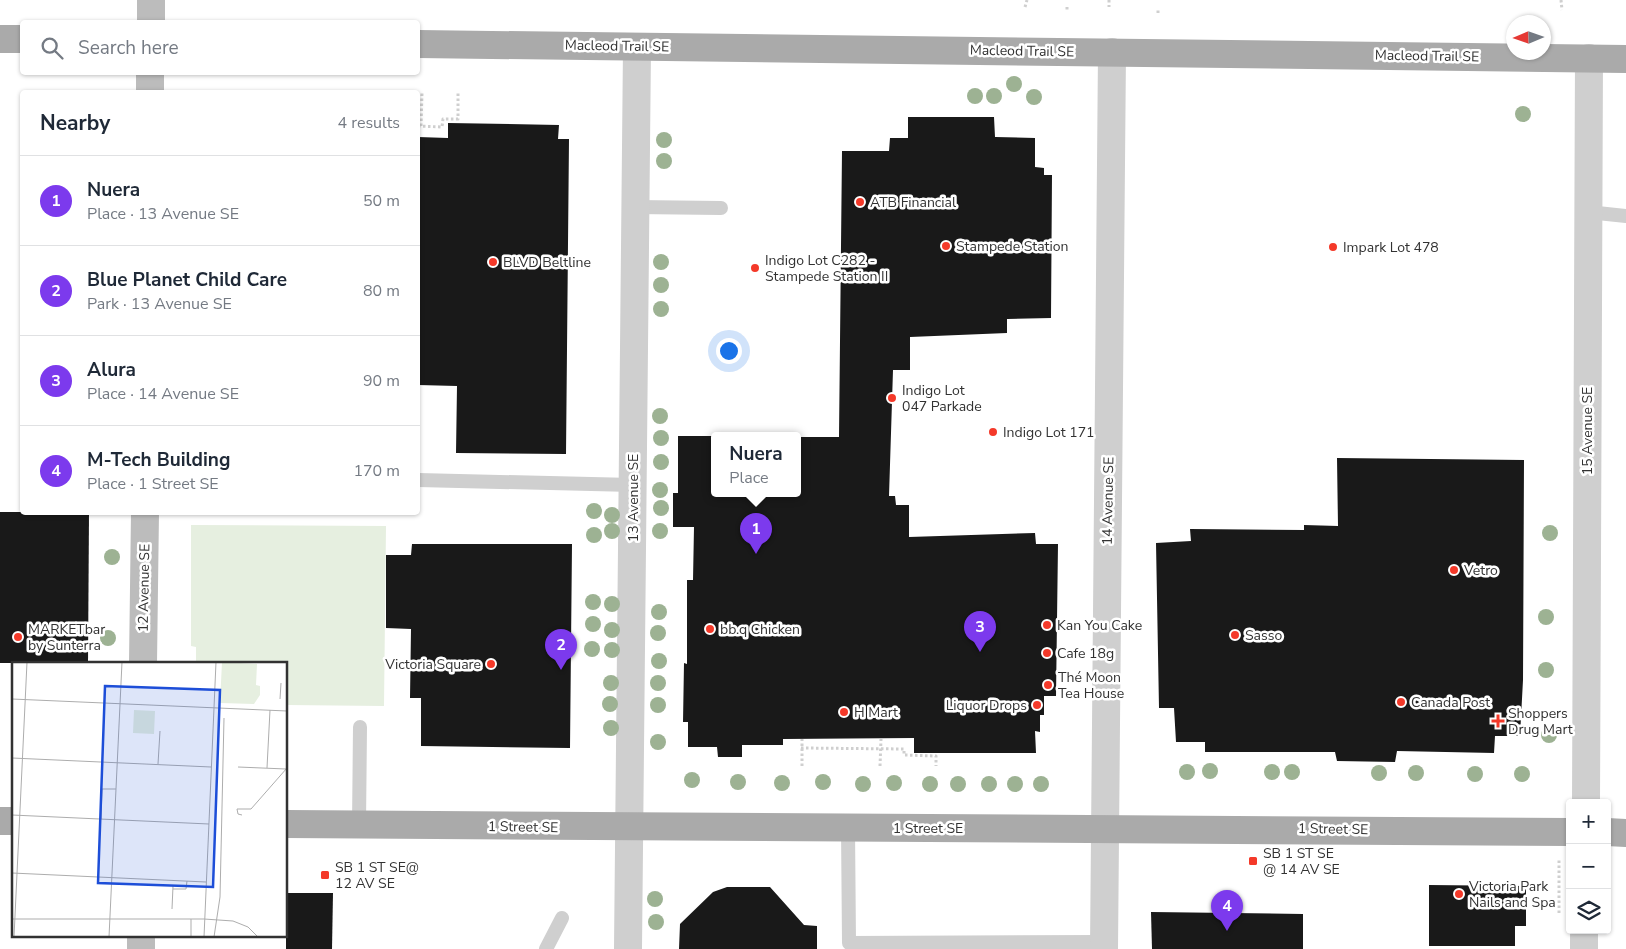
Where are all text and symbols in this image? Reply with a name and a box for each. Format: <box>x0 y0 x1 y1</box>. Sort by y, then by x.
north arrow <box>1506 15 1551 60</box>
search box <box>20 20 420 75</box>
icon: search <box>38 34 66 62</box>
text: Search here <box>78 35 179 61</box>
street label: Macleod Trail SE <box>565 36 669 56</box>
street label: Macleod Trail SE <box>970 41 1074 61</box>
street label: Macleod Trail SE <box>1375 46 1479 66</box>
text: Nearby <box>40 109 110 137</box>
text: 4 results <box>338 112 400 134</box>
text: Nuera <box>87 177 140 203</box>
text: 1 <box>51 190 61 212</box>
text: 50 m <box>363 190 400 212</box>
place label: ATB Financial <box>870 193 957 212</box>
marker: ATB Financial <box>854 196 866 208</box>
text: Place · 13 Avenue SE <box>87 203 239 225</box>
place label: Stampede Station <box>956 237 1069 256</box>
place label: Impark Lot 478 <box>1343 238 1439 257</box>
marker: Stampede Station <box>940 240 952 252</box>
marker: Impark Lot 478 <box>1327 241 1339 253</box>
place label: Indigo Lot C282 - Stampede Station II <box>765 251 888 286</box>
place label: BLVD Beltline <box>503 253 591 272</box>
marker: BLVD Beltline <box>487 256 499 268</box>
marker: Indigo Lot C282 - Stampede Station II <box>749 262 761 274</box>
text: Blue Planet Child Care <box>87 267 287 293</box>
text: 2 <box>51 280 61 302</box>
text: 80 m <box>363 280 400 302</box>
text: Park · 13 Avenue SE <box>87 293 232 315</box>
your location <box>716 338 742 364</box>
text: Alura <box>87 357 136 383</box>
text: 3 <box>51 370 61 392</box>
text: 90 m <box>363 370 400 392</box>
place label: Indigo Lot 047 Parkade <box>902 381 982 416</box>
text: Place · 14 Avenue SE <box>87 383 239 405</box>
street label: 15 Avenue SE <box>1578 387 1597 475</box>
marker: Indigo Lot 047 Parkade <box>886 392 898 404</box>
place label: Indigo Lot 171 <box>1003 423 1094 442</box>
marker: Indigo Lot 171 <box>987 426 999 438</box>
popup <box>711 432 801 497</box>
text: Nuera <box>729 441 783 467</box>
text: M-Tech Building <box>87 447 230 473</box>
street label: 13 Avenue SE <box>624 454 643 542</box>
street label: 14 Avenue SE <box>1098 457 1118 545</box>
text: 4 <box>51 460 61 482</box>
text: 170 m <box>353 460 400 482</box>
text: Place <box>729 467 768 489</box>
text: Place · 1 Street SE <box>87 473 219 495</box>
pin: 1 <box>740 513 772 554</box>
street label: 12 Avenue SE <box>134 544 154 632</box>
place label: Vetro <box>1463 561 1498 580</box>
marker: Vetro <box>1448 564 1460 576</box>
pin: 3 <box>964 611 996 652</box>
place label: Kan You Cake <box>1057 616 1142 635</box>
marker: Kan You Cake <box>1041 619 1053 631</box>
place label: MARKETbar by Sunterra <box>28 620 105 655</box>
place label: bb.q Chicken <box>720 620 800 639</box>
marker: bb.q Chicken <box>704 623 716 635</box>
place label: Sasso <box>1245 626 1282 645</box>
pin: 2 <box>545 629 577 670</box>
marker: Sasso <box>1229 629 1241 641</box>
marker: MARKETbar by Sunterra <box>12 631 24 643</box>
place label: Cafe 18g <box>1057 644 1114 663</box>
marker: Cafe 18g <box>1041 647 1053 659</box>
place label: Victoria Square <box>384 655 481 674</box>
marker: Victoria Square <box>485 658 497 670</box>
inset map <box>12 662 288 936</box>
place label: Thé Moon Tea House <box>1058 668 1124 703</box>
marker: Thé Moon Tea House <box>1042 679 1054 691</box>
place label: Canada Post <box>1411 693 1490 712</box>
place label: Liquor Drops <box>946 696 1027 715</box>
marker: Canada Post <box>1395 696 1407 708</box>
marker: Liquor Drops <box>1031 699 1043 711</box>
place label: H Mart <box>854 703 898 722</box>
place label: Shoppers Drug Mart <box>1508 704 1573 739</box>
marker: H Mart <box>838 706 850 718</box>
marker: Shoppers Drug Mart <box>1492 715 1504 727</box>
map controls <box>1566 799 1611 934</box>
button: + <box>1566 799 1611 844</box>
street label: 1 Street SE <box>488 817 558 837</box>
street label: 1 Street SE <box>893 819 963 838</box>
street label: 1 Street SE <box>1298 819 1368 839</box>
place label: SB 1 ST SE @ 14 AV SE <box>1263 844 1340 879</box>
button: − <box>1566 844 1611 889</box>
marker: SB 1 ST SE @ 14 AV SE <box>1247 855 1259 867</box>
place label: SB 1 ST SE@ 12 AV SE <box>335 858 419 893</box>
marker: SB 1 ST SE@ 12 AV SE <box>319 869 331 881</box>
place label: Victoria Park Nails and Spa <box>1468 877 1556 912</box>
marker: Victoria Park Nails and Spa <box>1453 888 1465 900</box>
button: layers <box>1566 889 1611 934</box>
pin: 4 <box>1211 890 1243 931</box>

